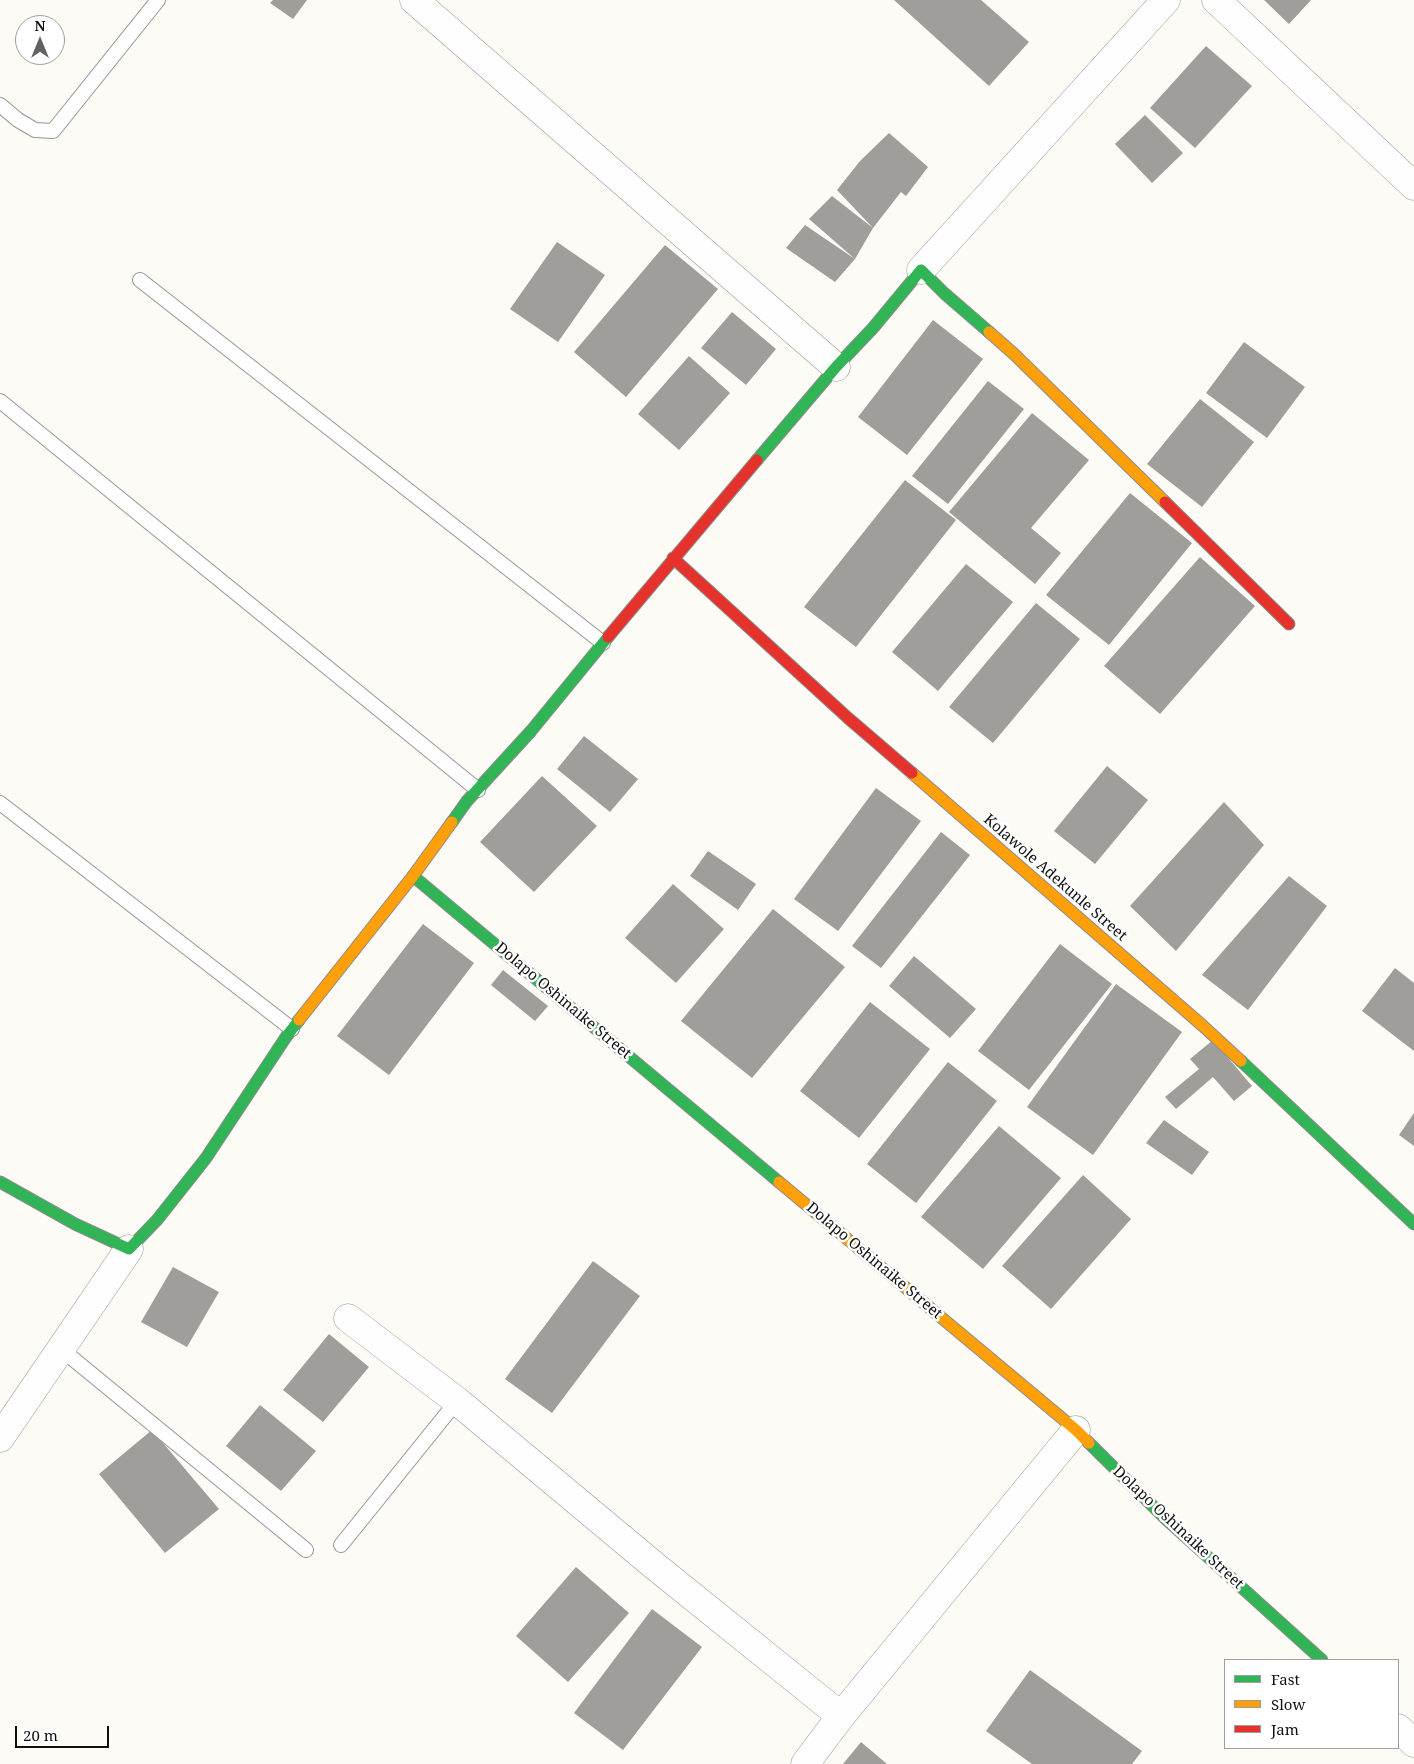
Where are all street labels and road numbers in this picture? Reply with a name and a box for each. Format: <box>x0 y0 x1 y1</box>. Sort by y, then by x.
street label: Kolawole Adekunle Street <box>980 811 1130 945</box>
street label: Dolapo Oshinaike Street <box>491 939 635 1063</box>
street label: Dolapo Oshinaike Street <box>802 1199 946 1323</box>
street label: Dolapo Oshinaike Street <box>1109 1463 1247 1593</box>

